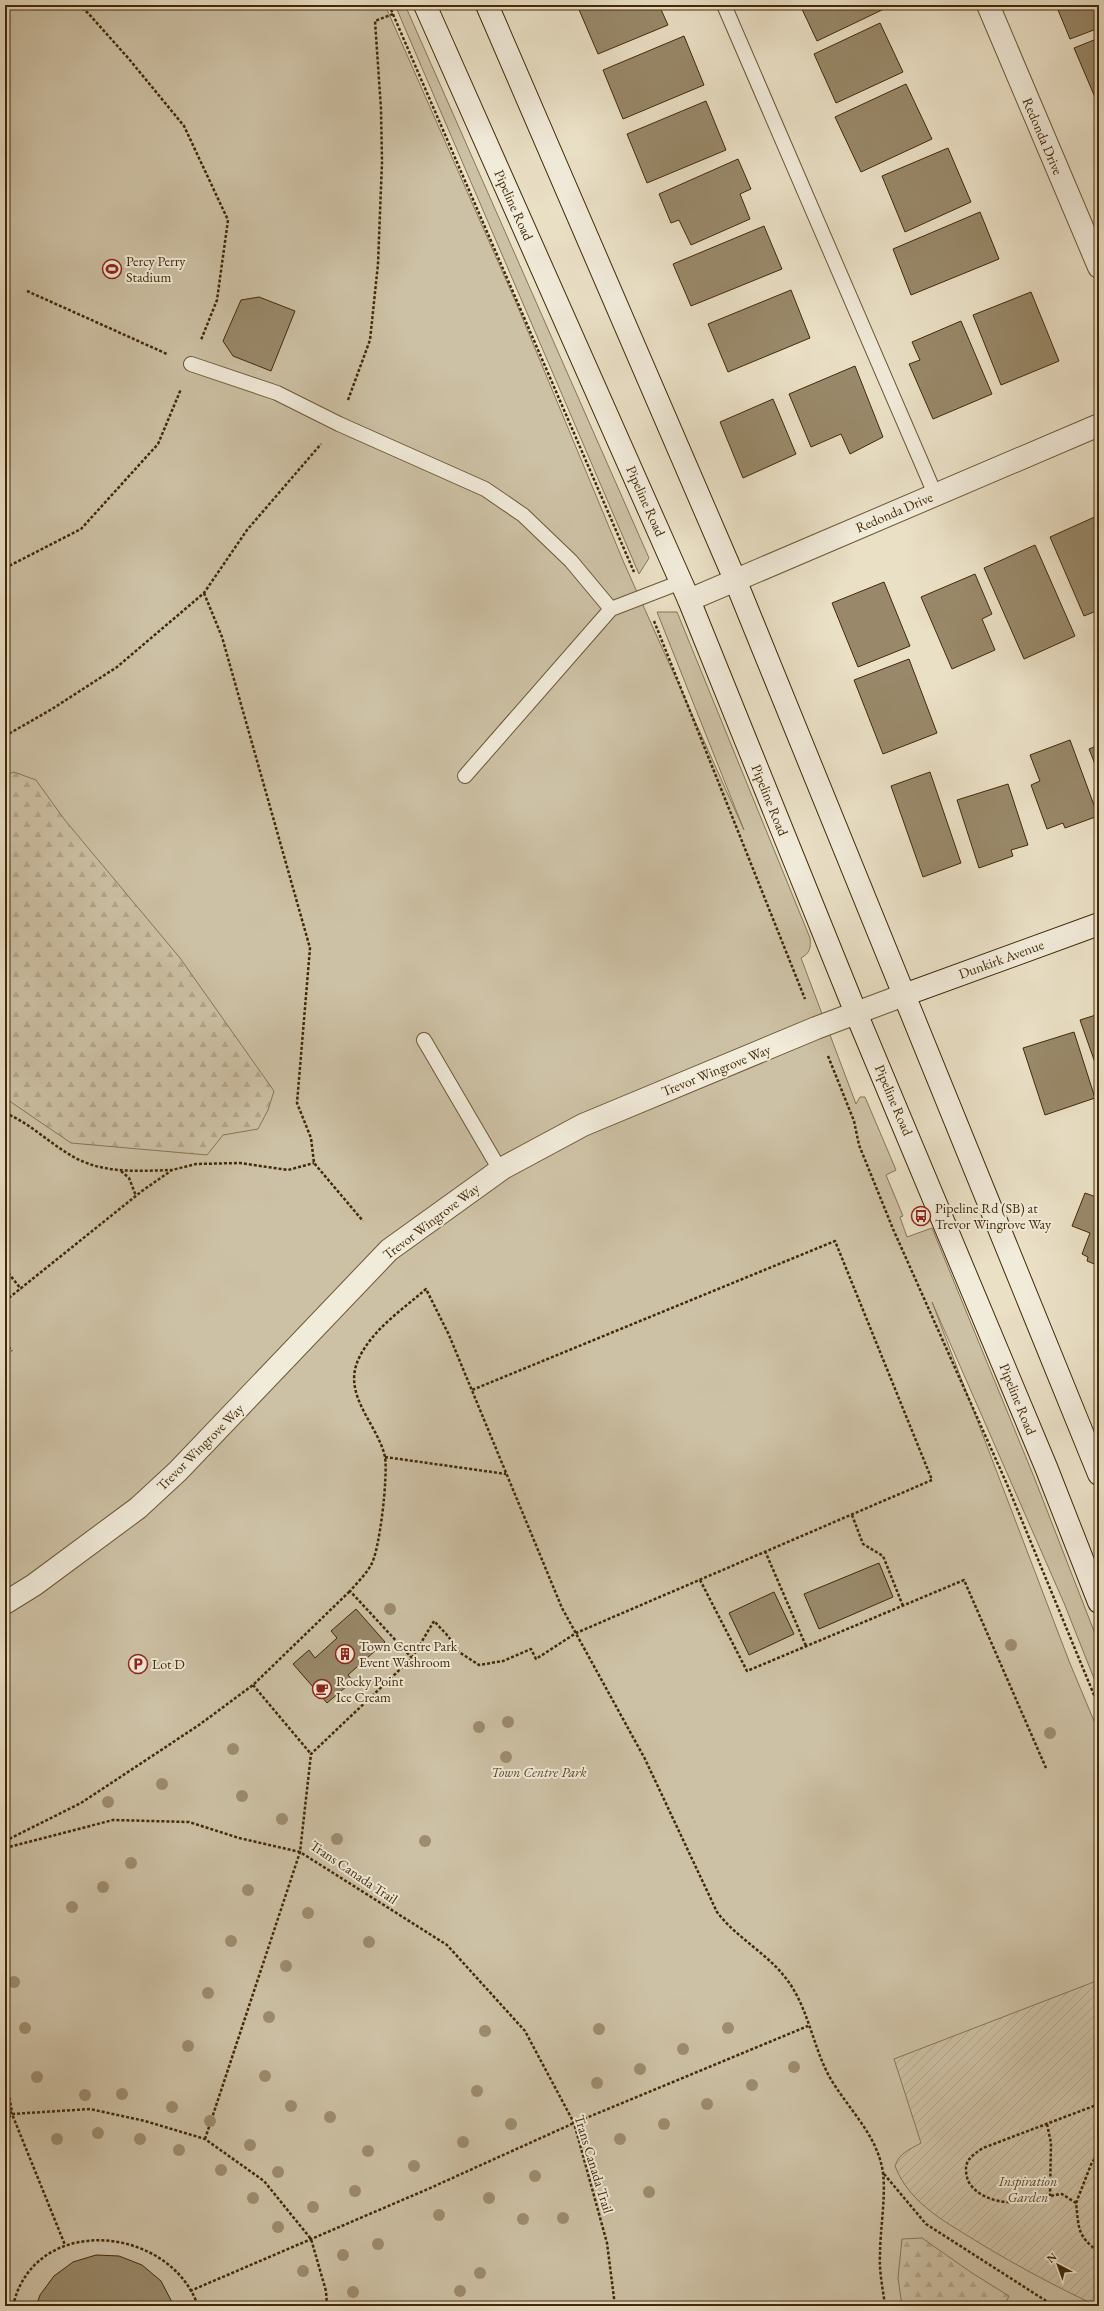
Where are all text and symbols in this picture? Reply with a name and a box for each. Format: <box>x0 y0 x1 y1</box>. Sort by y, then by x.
street label: Redonda Drive <box>1019 95 1068 178</box>
street label: Pipeline Road <box>490 167 538 244</box>
place label: Percy Perry Stadium <box>126 252 186 286</box>
sports icon: Percy Perry Stadium <box>101 258 123 280</box>
street label: Pipeline Road <box>622 463 670 540</box>
street label: Redonda Drive <box>853 487 936 536</box>
street label: Pipeline Road <box>747 762 793 839</box>
street label: Dunkirk Avenue <box>956 935 1047 983</box>
street label: Trevor Wingrove Way <box>659 1040 774 1100</box>
street label: Pipeline Road <box>871 1062 917 1139</box>
street label: Trevor Wingrove Way <box>379 1178 484 1263</box>
place label: Pipeline Rd (SB) at Trevor Wingrove Way <box>935 1199 1052 1233</box>
bus stop icon: Pipeline Rd (SB) at Trevor Wingrove Way <box>910 1205 932 1227</box>
street label: Pipeline Road <box>995 1361 1041 1438</box>
street label: Trevor Wingrove Way <box>153 1399 248 1494</box>
place label: Town Centre Park Event Washroom <box>359 1637 458 1671</box>
building icon: Town Centre Park Event Washroom <box>334 1643 356 1665</box>
parking icon: Lot D <box>127 1653 149 1675</box>
place label: Lot D <box>152 1655 185 1673</box>
place label: Rocky Point Ice Cream <box>336 1672 404 1706</box>
cafe icon: Rocky Point Ice Cream <box>311 1678 333 1700</box>
park label: Town Centre Park <box>491 1763 587 1781</box>
street label: Trans Canada Trail <box>307 1836 402 1908</box>
street label: Trans Canada Trail <box>570 2113 618 2216</box>
park label: Inspiration Garden <box>998 2172 1057 2206</box>
north arrow <box>1038 2245 1078 2285</box>
text: N <box>1043 2249 1059 2266</box>

